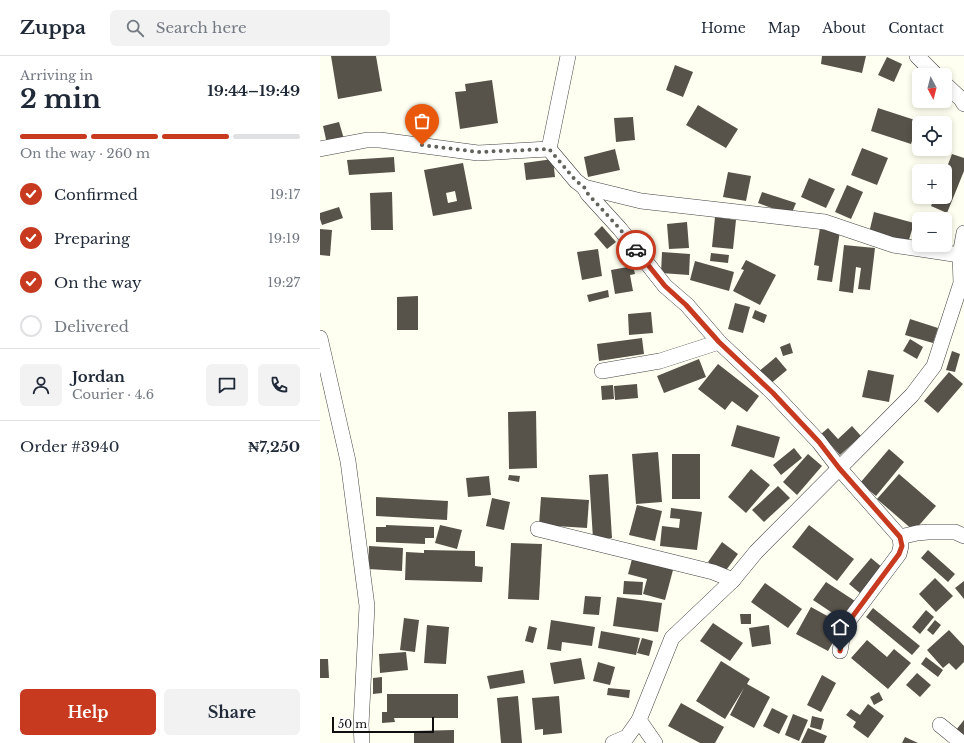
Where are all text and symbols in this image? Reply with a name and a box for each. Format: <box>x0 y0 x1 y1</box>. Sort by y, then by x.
search box <box>110 10 390 46</box>
text: Zuppa <box>20 16 86 39</box>
icon: search <box>124 17 146 39</box>
text: Search here <box>156 18 247 37</box>
text: Home <box>701 19 746 37</box>
text: Map <box>768 19 800 37</box>
text: About <box>822 19 866 37</box>
text: Contact <box>888 19 944 37</box>
text: Arriving in <box>20 67 93 84</box>
north arrow <box>912 68 952 108</box>
map controls <box>912 68 952 252</box>
text: 19:44–19:49 <box>207 81 300 100</box>
text: 2 min <box>20 83 101 115</box>
pin <box>405 104 439 145</box>
icon: bag <box>411 110 433 132</box>
button: locate <box>912 116 952 156</box>
text: On the way · 260 m <box>20 145 150 162</box>
button: + <box>912 164 952 204</box>
icon: check <box>20 183 42 205</box>
text: Confirmed <box>54 185 138 204</box>
text: 19:17 <box>270 186 300 203</box>
button: − <box>912 212 952 252</box>
icon: check <box>20 227 42 249</box>
text: Preparing <box>54 229 130 248</box>
text: 19:19 <box>268 230 300 247</box>
courier <box>616 230 656 270</box>
icon: car <box>625 239 647 261</box>
icon: check <box>20 271 42 293</box>
text: On the way <box>54 273 142 292</box>
text: 19:27 <box>268 274 300 291</box>
text: Delivered <box>54 317 129 336</box>
button: person <box>20 364 62 406</box>
button: chat <box>206 364 248 406</box>
button: phone <box>258 364 300 406</box>
text: Jordan <box>72 367 125 386</box>
text: Courier · 4.6 <box>72 386 154 403</box>
text: Order #3940 <box>20 437 119 456</box>
text: ₦7,250 <box>248 437 300 456</box>
pin <box>823 610 857 651</box>
icon: home <box>829 616 851 638</box>
button: Help <box>20 689 156 735</box>
button: Share <box>164 689 300 735</box>
scale bar <box>332 715 434 734</box>
text: 50 m <box>338 717 367 731</box>

